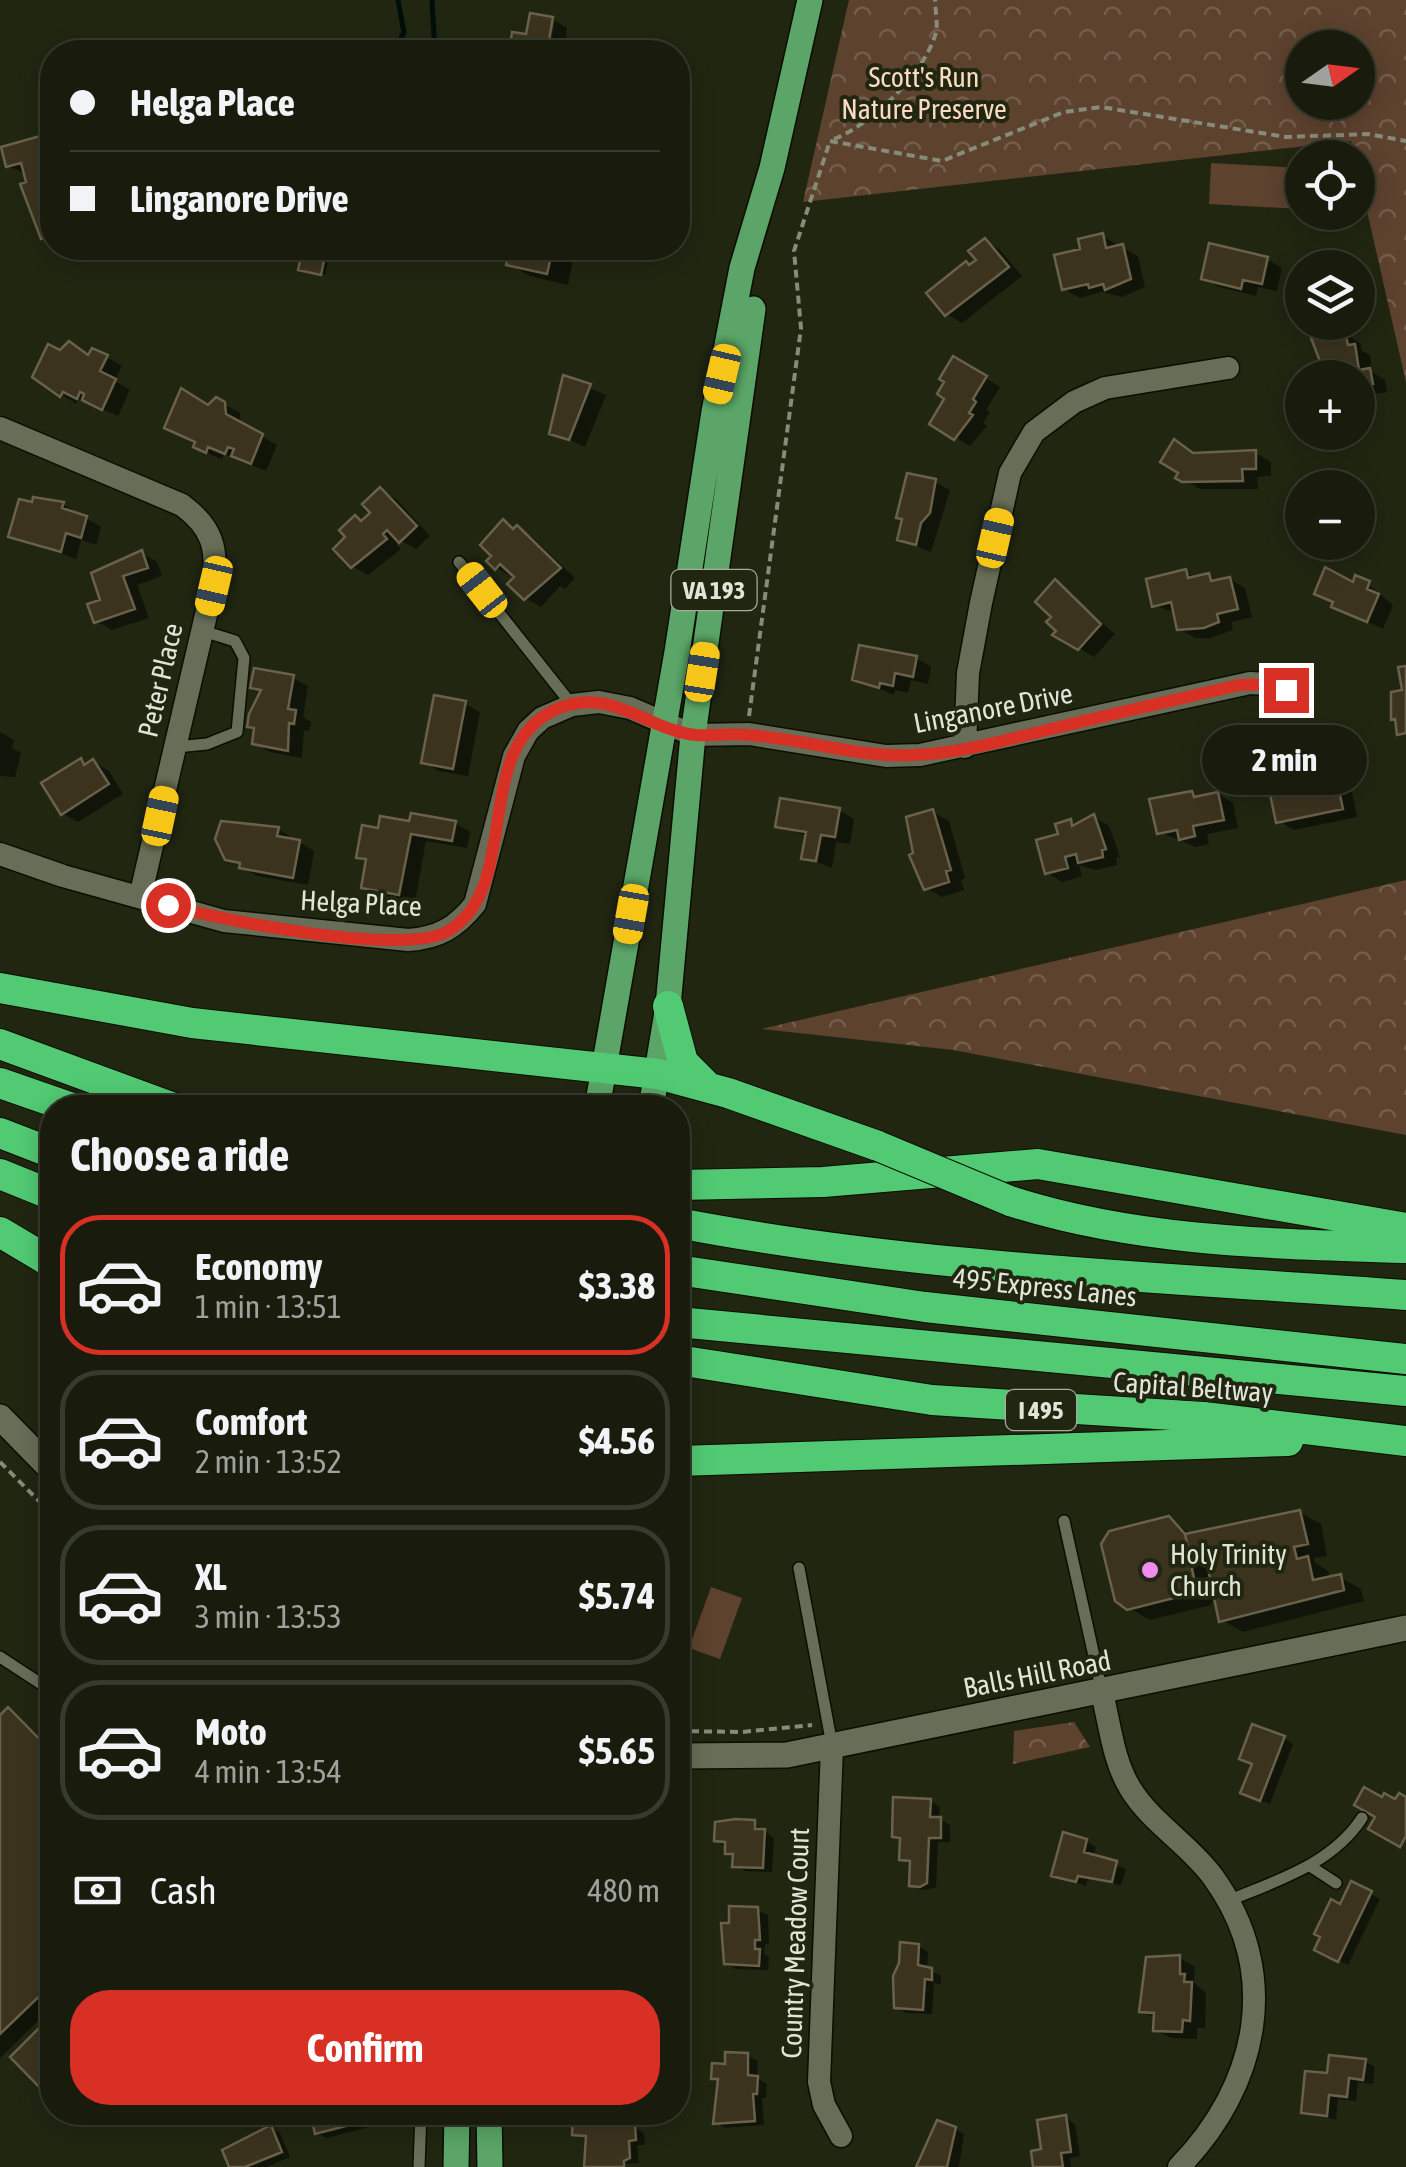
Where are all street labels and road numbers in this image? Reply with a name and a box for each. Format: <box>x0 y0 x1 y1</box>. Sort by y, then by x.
road number: VA 193 <box>672 570 756 610</box>
street label: Peter Place <box>131 620 189 740</box>
street label: Linganore Drive <box>911 677 1075 739</box>
street label: Helga Place <box>299 884 423 922</box>
street label: 495 Express Lanes <box>952 1261 1138 1313</box>
street label: Capital Beltway <box>1112 1365 1274 1409</box>
road number: I 495 <box>1006 1390 1076 1430</box>
street label: Balls Hill Road <box>960 1644 1114 1704</box>
street label: Country Meadow Court <box>775 1827 815 2059</box>

